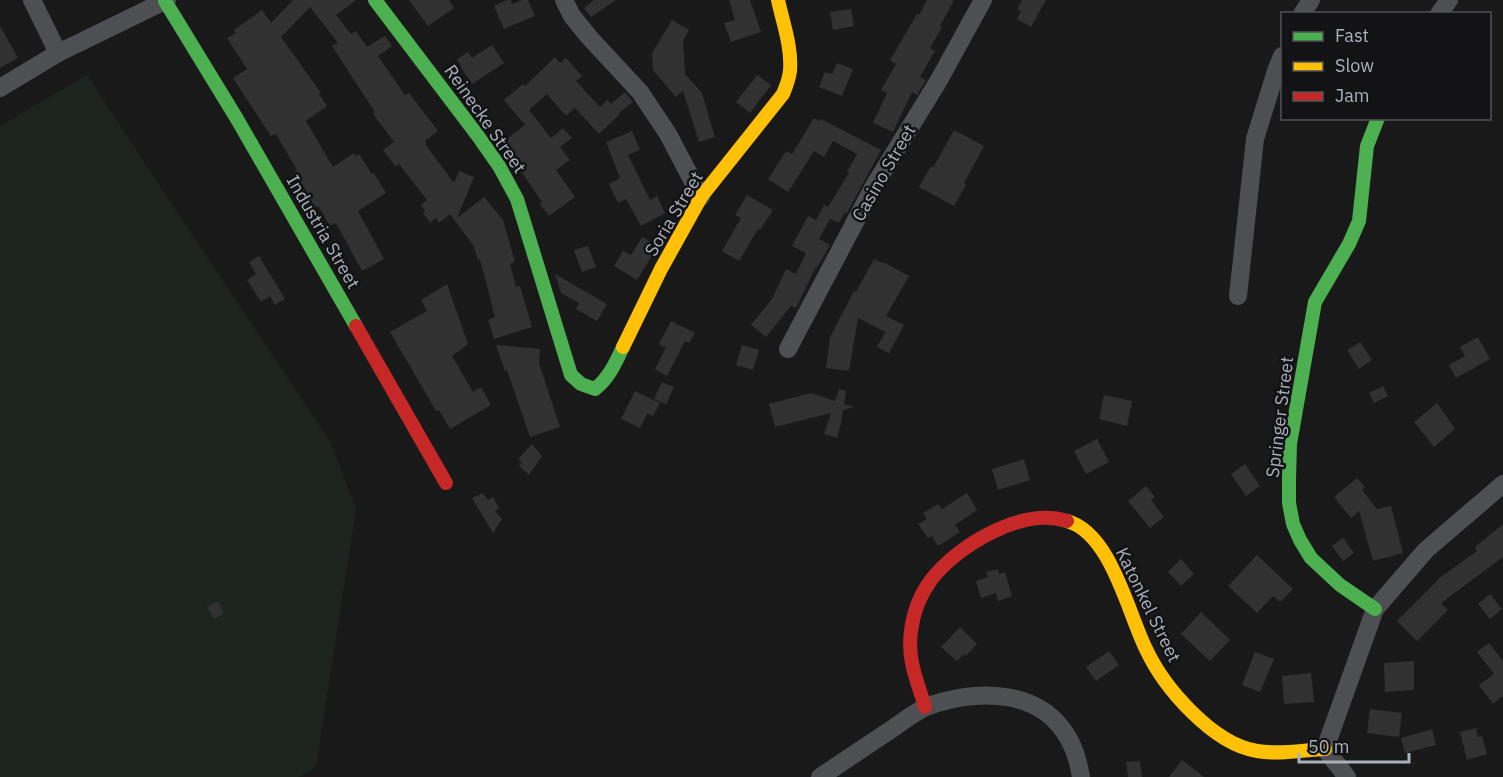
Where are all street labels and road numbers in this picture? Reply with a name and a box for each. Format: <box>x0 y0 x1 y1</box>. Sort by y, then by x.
street label: Reinecke Street <box>439 60 531 178</box>
street label: Casino Street <box>847 120 921 225</box>
street label: Soria Street <box>639 167 708 260</box>
street label: Industria Street <box>282 171 365 293</box>
street label: Springer Street <box>1261 355 1298 479</box>
street label: Katonkel Street <box>1111 544 1186 666</box>

